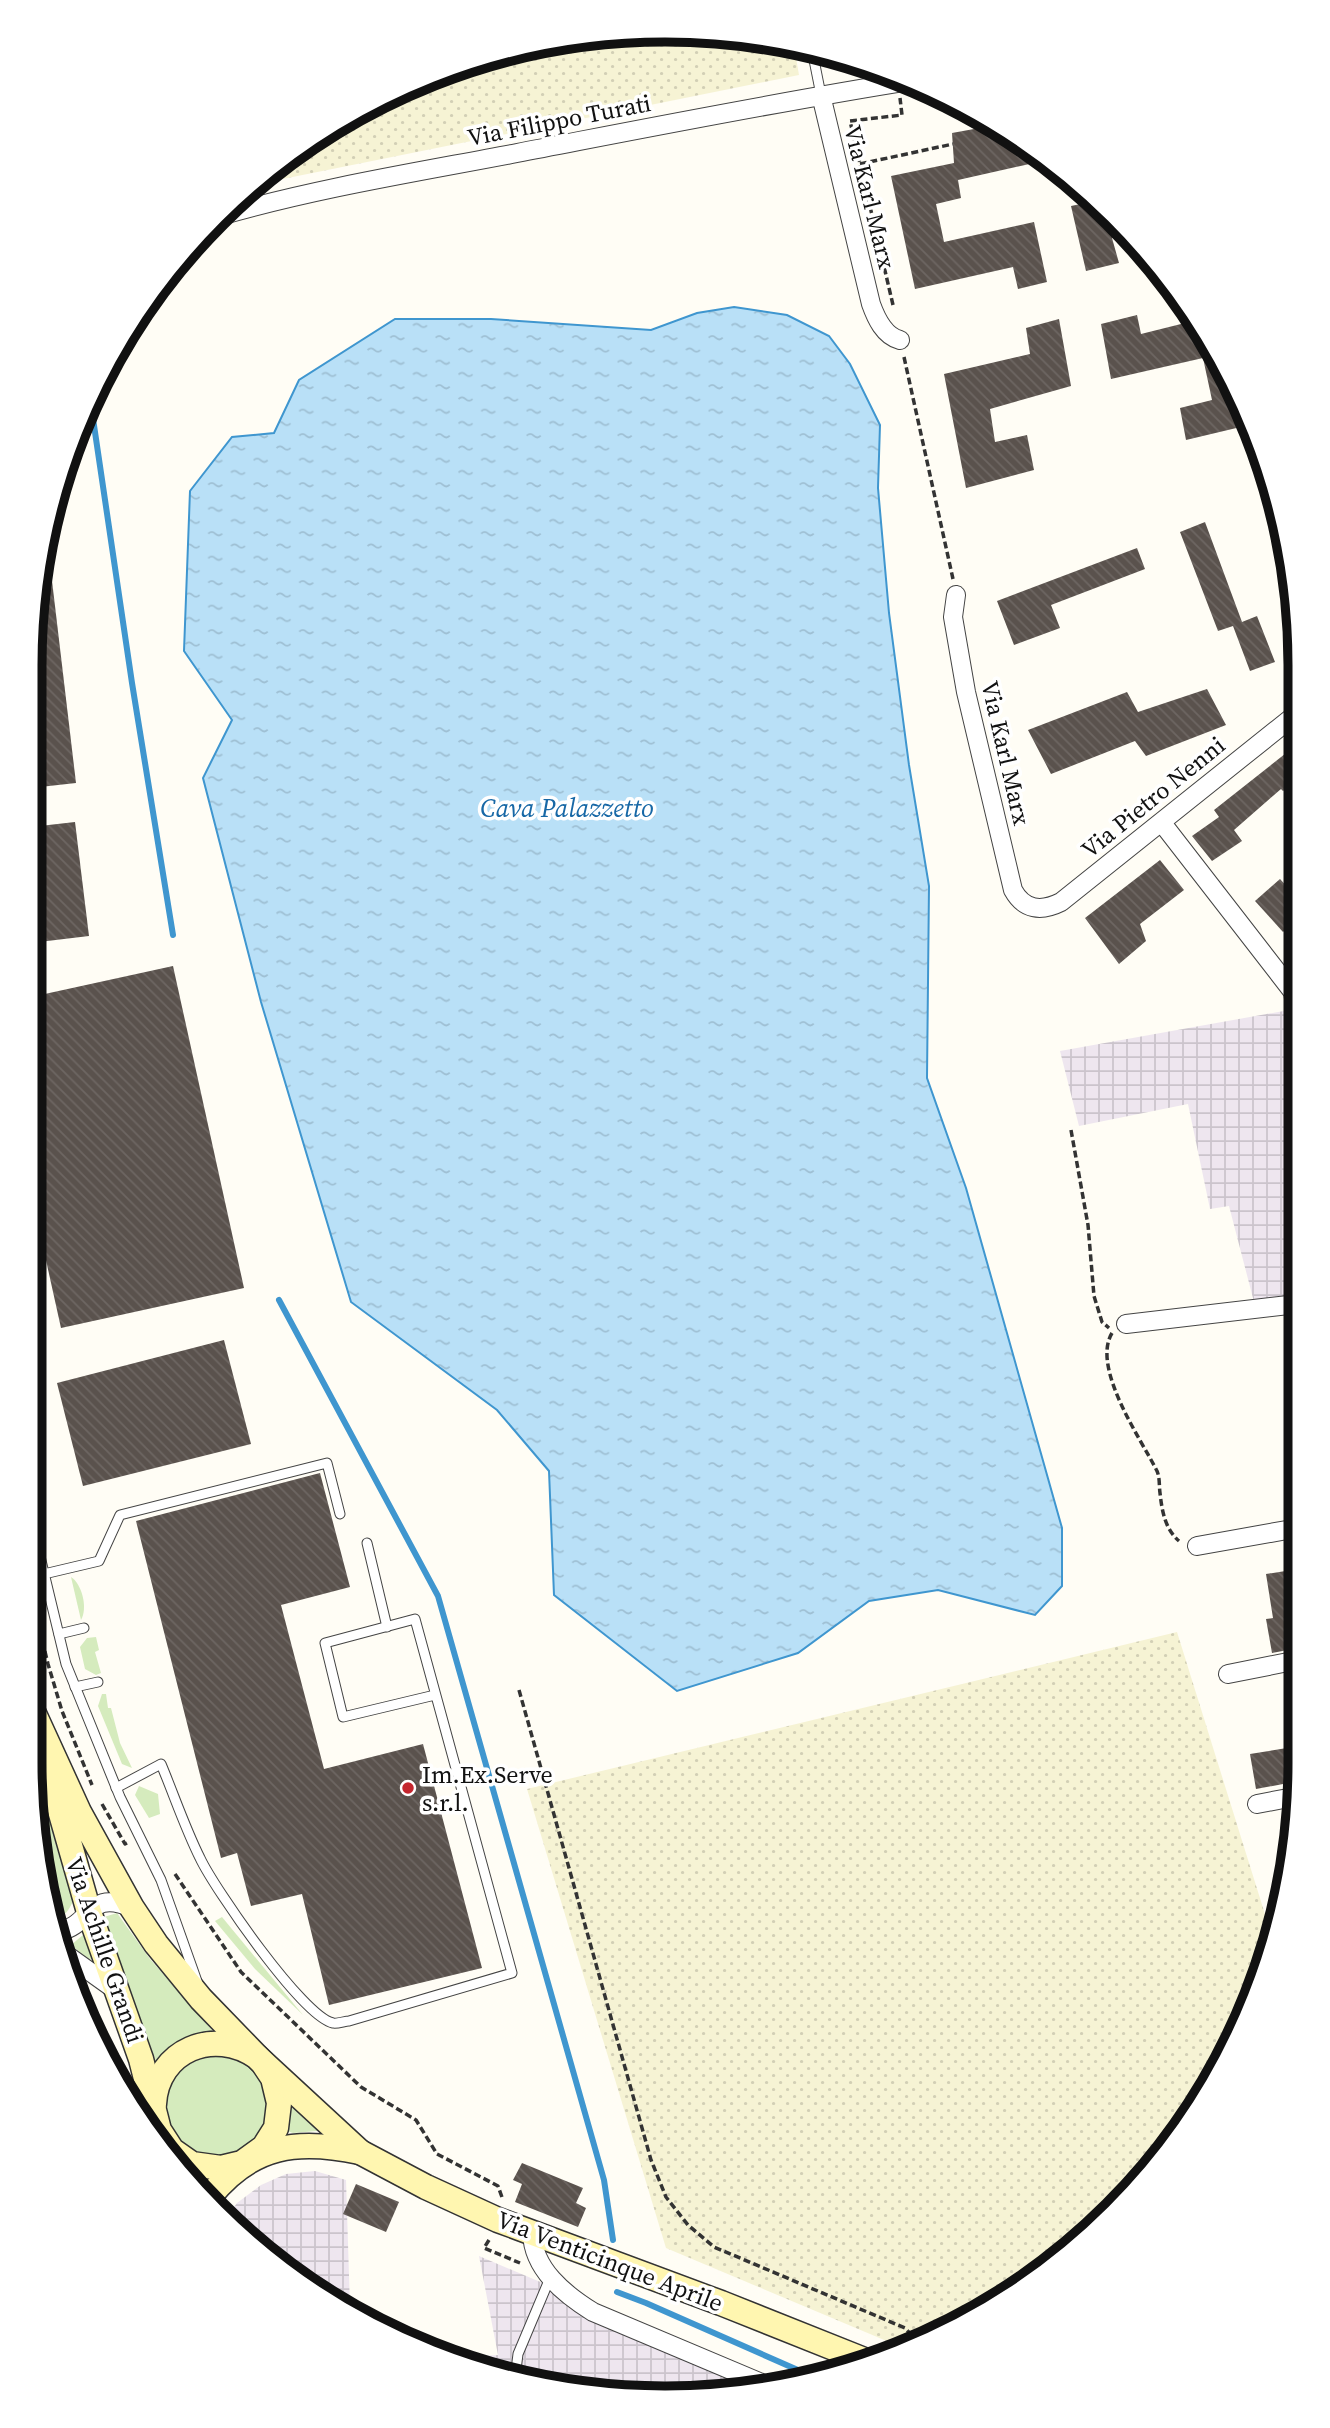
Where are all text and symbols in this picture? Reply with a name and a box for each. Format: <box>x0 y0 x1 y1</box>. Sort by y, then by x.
street label: Via Filippo Turati <box>464 86 654 154</box>
street label: Via Karl Marx <box>836 122 904 273</box>
street label: Via Karl Marx <box>973 678 1039 829</box>
street label: Via Pietro Nenni <box>1074 729 1232 865</box>
water label: Cava Palazzetto <box>480 790 654 826</box>
place label: Im.Ex.Serve s.r.l. <box>422 1758 553 1819</box>
marker: Im.Ex.Serve s.r.l. <box>400 1780 416 1796</box>
street label: Via Achille Grandi <box>58 1853 152 2047</box>
street label: Via Venticinque Aprile <box>492 2203 728 2319</box>

